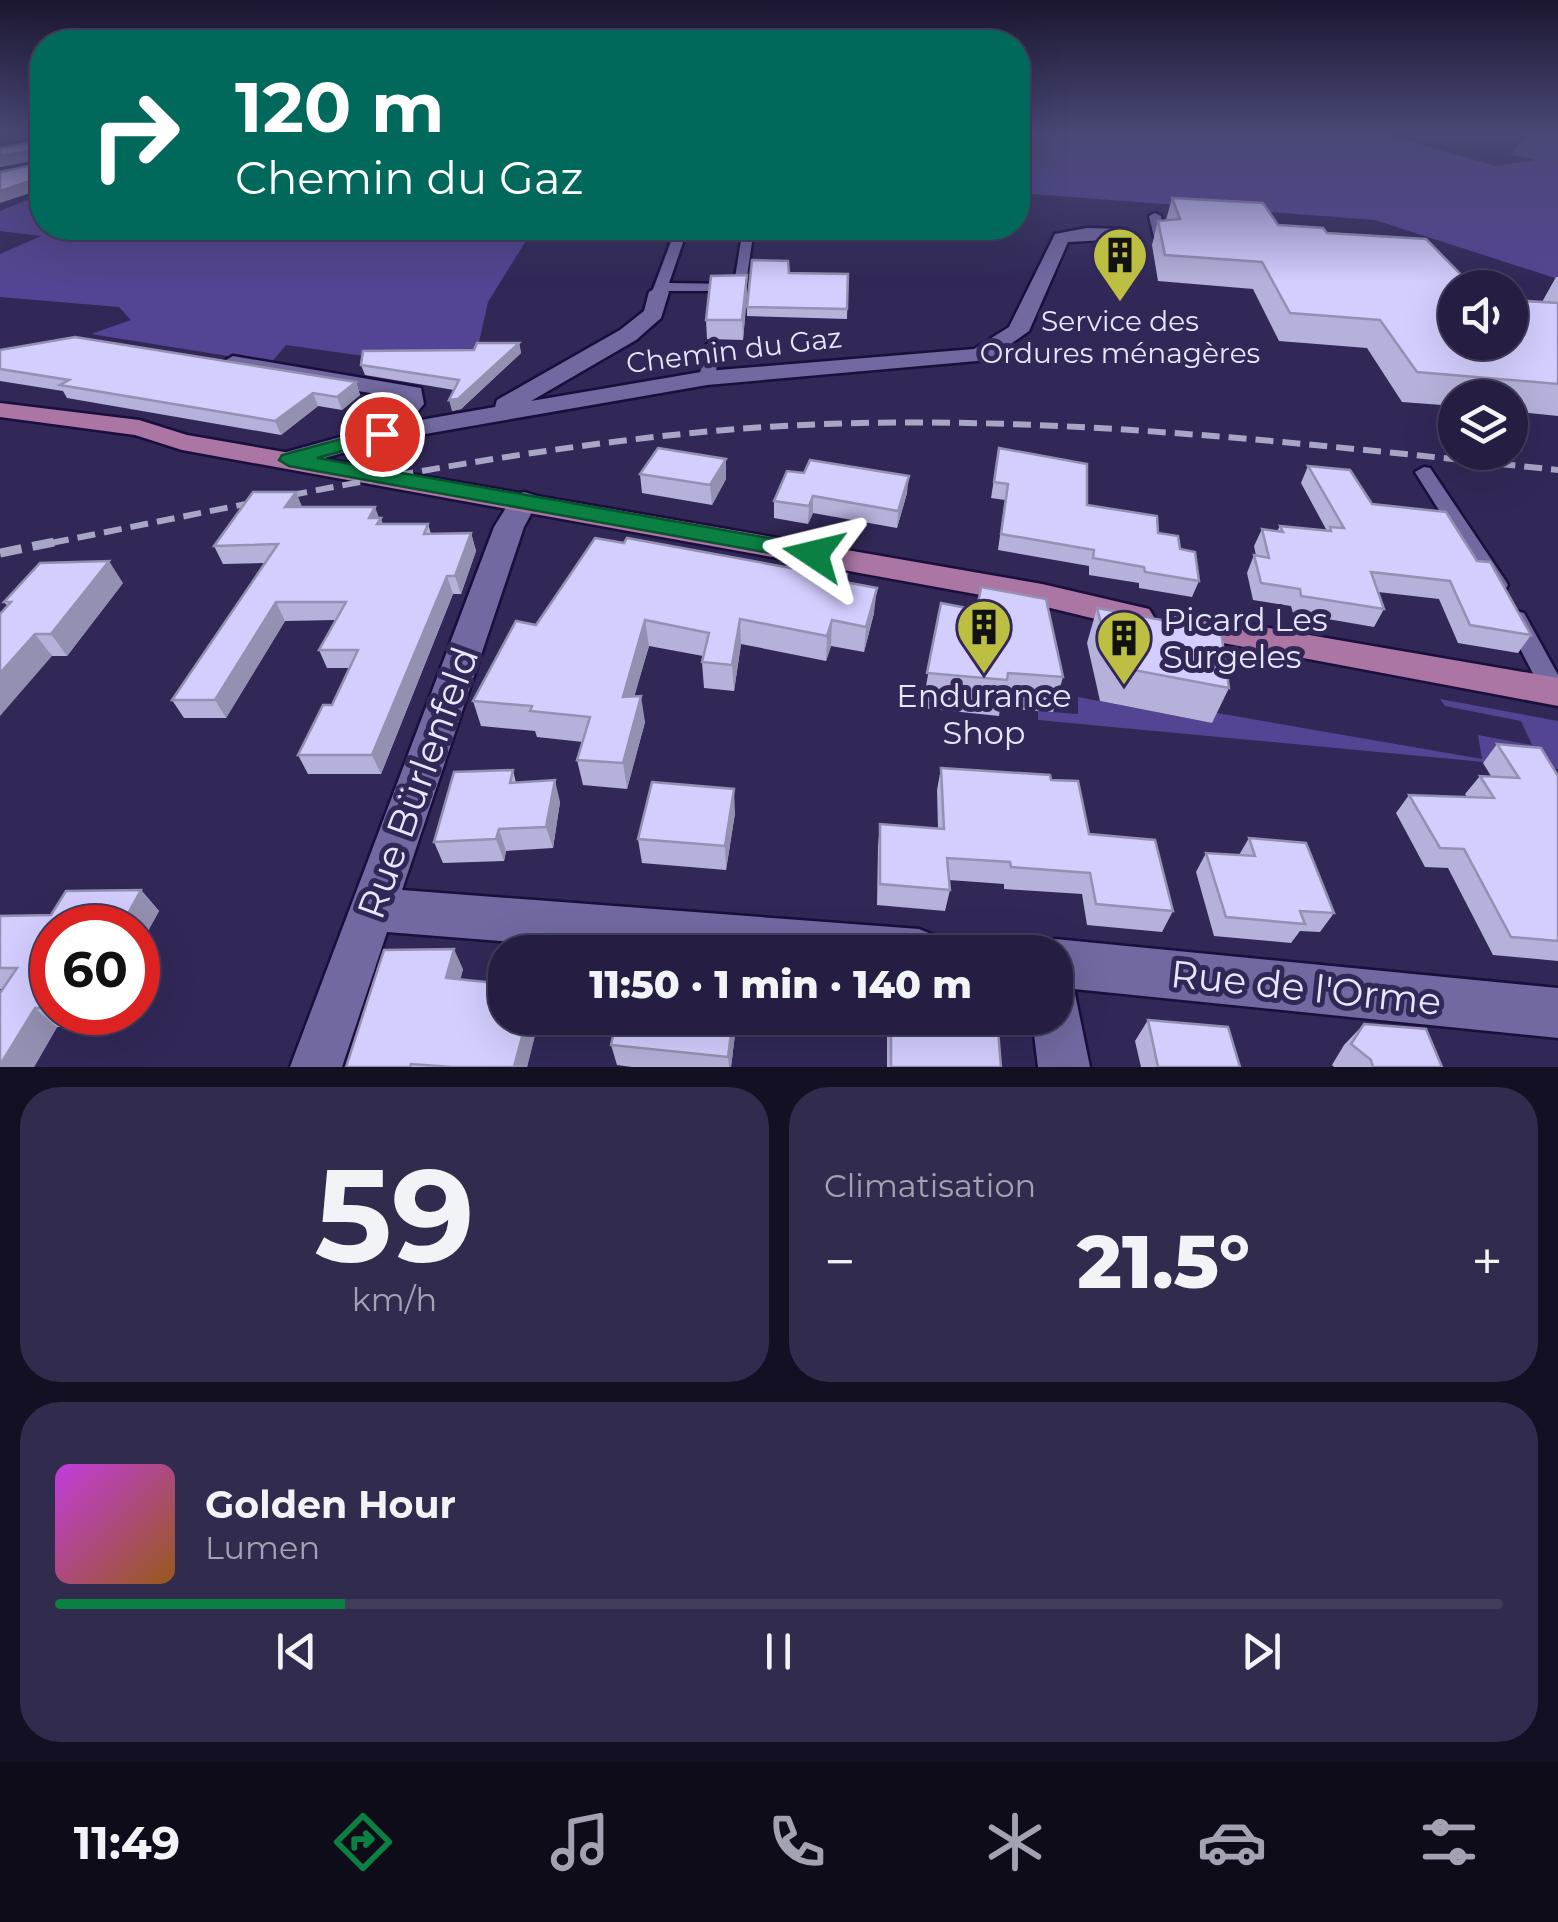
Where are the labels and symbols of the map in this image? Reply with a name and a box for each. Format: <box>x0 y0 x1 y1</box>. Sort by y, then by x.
building icon: Service des Ordures ménagères <box>1090 225 1150 304</box>
place label: Service des Ordures ménagères <box>980 304 1260 370</box>
street label: Chemin du Gaz <box>624 320 844 380</box>
pin <box>340 392 425 477</box>
position arrow <box>762 502 866 606</box>
building icon: Endurance Shop <box>954 597 1014 676</box>
place label: Picard Les Surgeles <box>1163 600 1328 676</box>
building icon: Picard Les Surgeles <box>1094 608 1154 687</box>
street label: Rue Bürlenfeld <box>347 641 488 925</box>
place label: Endurance Shop <box>896 676 1072 752</box>
speed limit sign: 60 <box>30 905 160 1035</box>
street label: Rue de l'Orme <box>1168 950 1444 1025</box>

